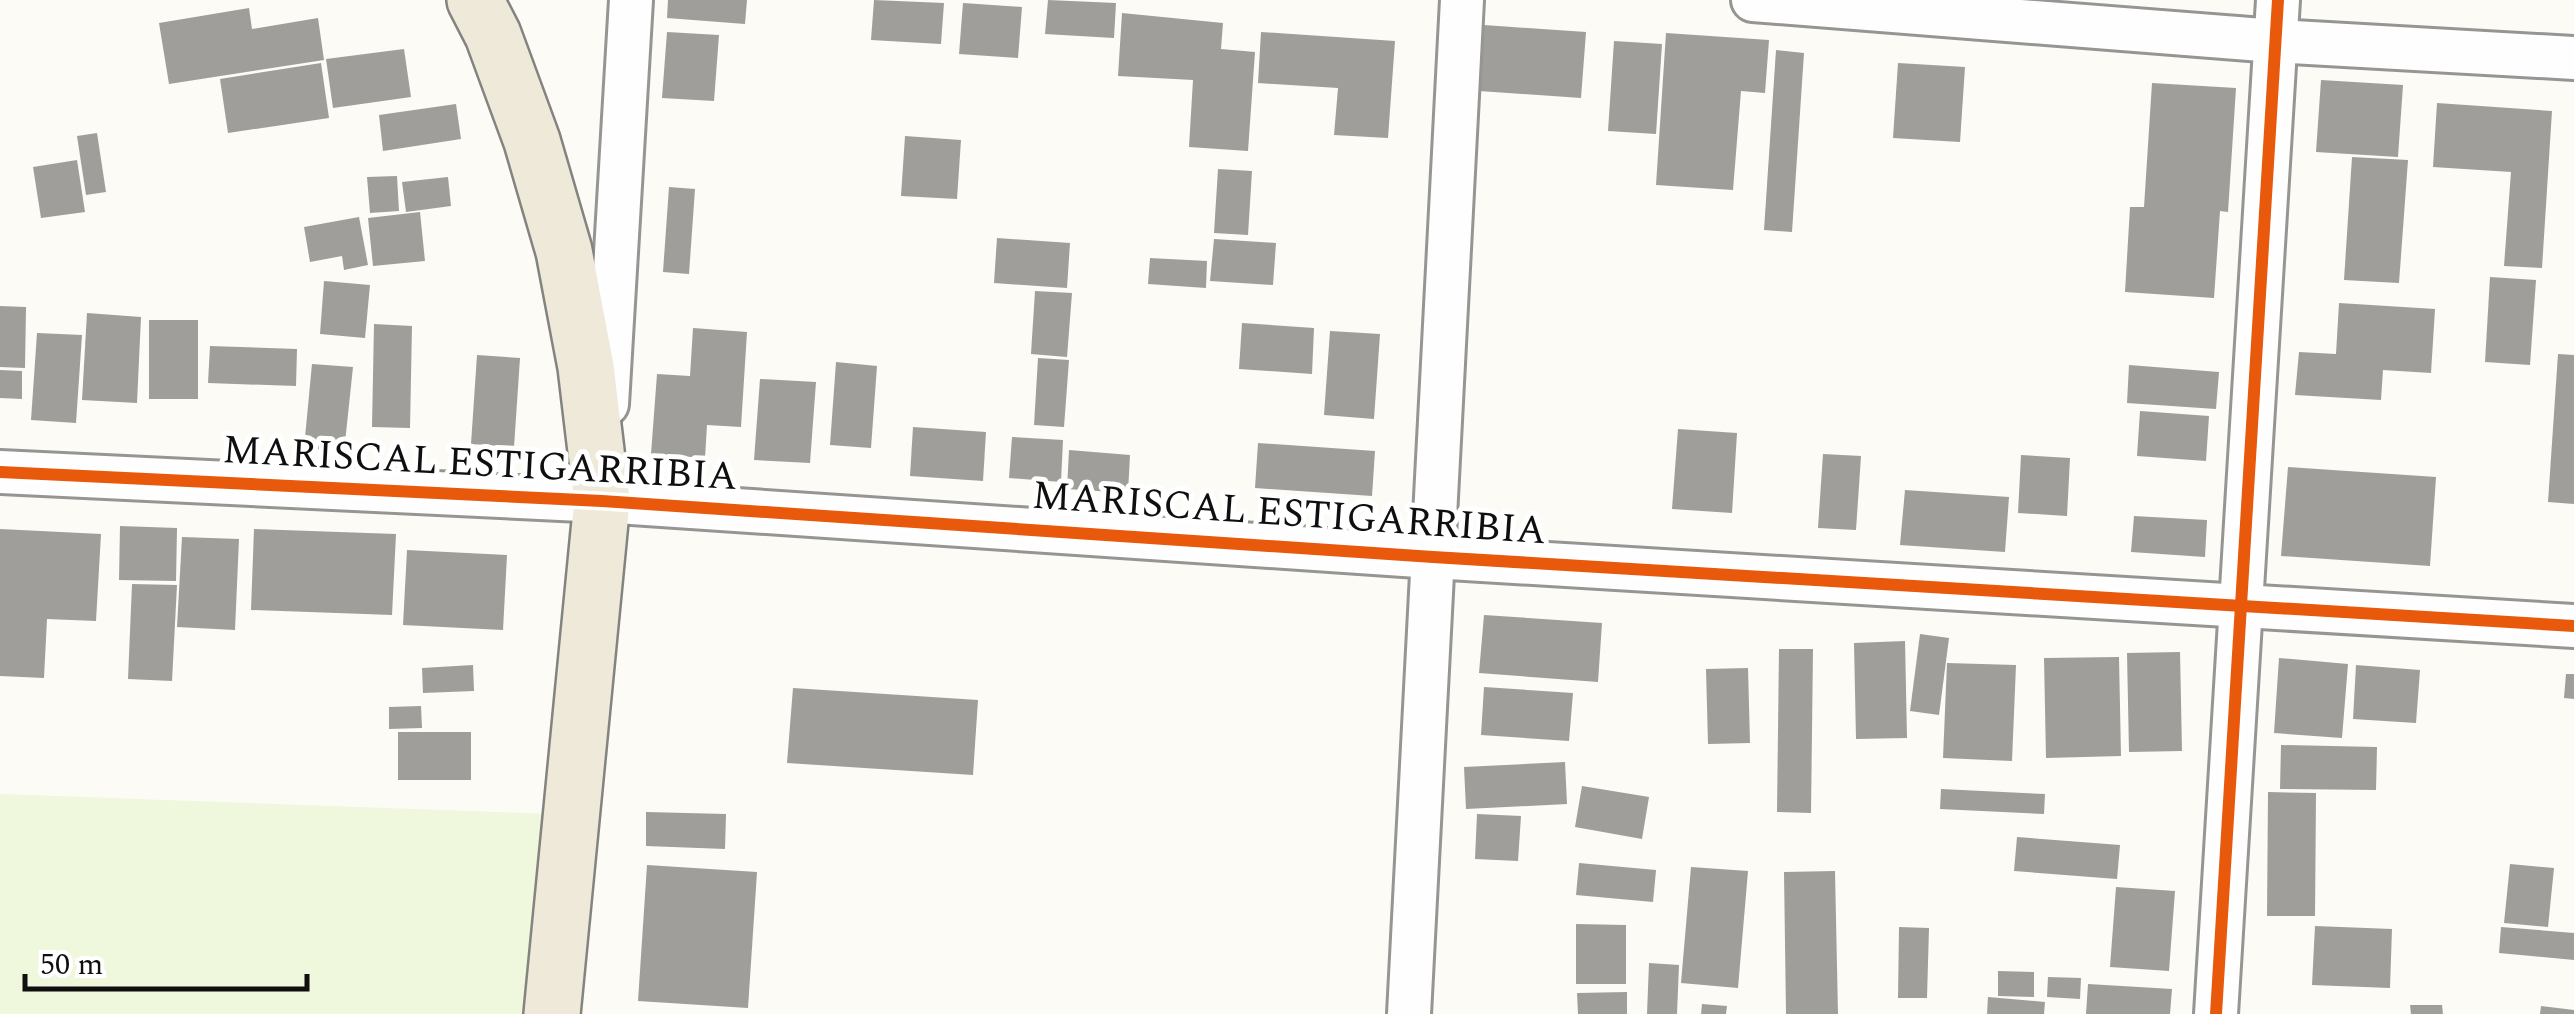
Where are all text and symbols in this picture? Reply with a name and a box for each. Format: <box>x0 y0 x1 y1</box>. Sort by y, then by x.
street label: MARISCAL ESTIGARRIBIA <box>221 420 739 508</box>
street label: MARISCAL ESTIGARRIBIA <box>1030 466 1548 562</box>
scale bar <box>25 929 308 991</box>
text: 50 m <box>40 942 103 988</box>

